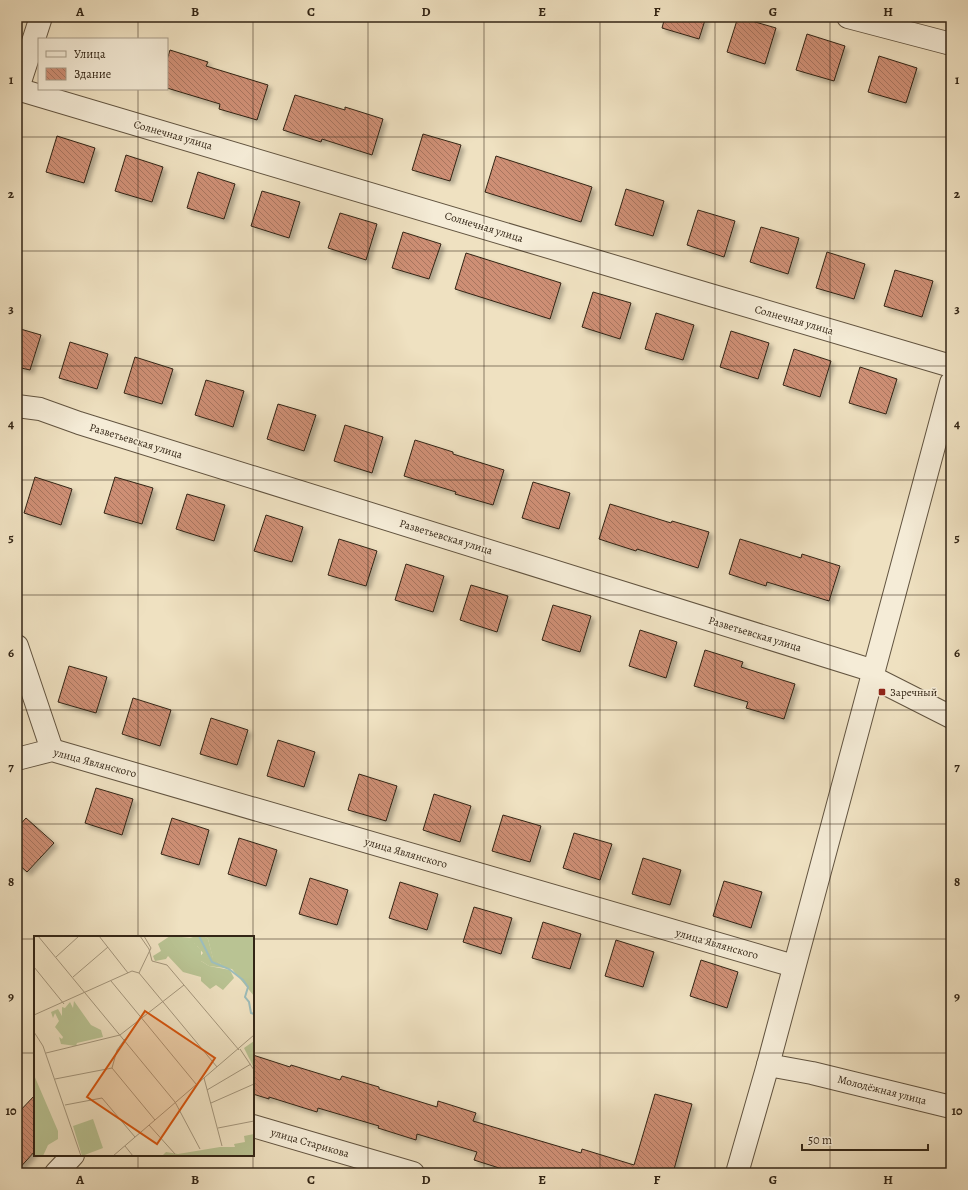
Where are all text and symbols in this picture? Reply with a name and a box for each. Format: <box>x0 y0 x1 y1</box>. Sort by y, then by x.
text: A <box>75 3 85 20</box>
text: B <box>191 3 199 20</box>
text: C <box>307 3 315 20</box>
text: D <box>421 3 431 20</box>
text: E <box>538 3 546 20</box>
text: F <box>654 3 661 20</box>
text: G <box>769 3 777 20</box>
text: H <box>883 3 893 20</box>
legend <box>38 38 168 90</box>
text: Улица <box>74 46 106 62</box>
text: Здание <box>74 66 111 82</box>
text: 1 <box>9 71 14 88</box>
text: 1 <box>955 71 960 88</box>
street label: Солнечная улица <box>132 117 215 154</box>
text: 2 <box>8 185 15 202</box>
text: 2 <box>954 185 961 202</box>
street label: Солнечная улица <box>443 208 526 246</box>
text: 3 <box>8 300 14 317</box>
text: 3 <box>954 300 960 317</box>
street label: Солнечная улица <box>753 302 836 339</box>
text: 4 <box>8 415 14 432</box>
text: 4 <box>954 415 960 432</box>
street label: Разветьевская улица <box>88 420 185 463</box>
street label: Разветьевская улица <box>398 516 495 559</box>
text: 5 <box>8 529 14 546</box>
text: 5 <box>954 529 960 546</box>
street label: Разветьевская улица <box>707 613 804 656</box>
text: 6 <box>8 644 14 661</box>
text: 6 <box>954 644 960 661</box>
place label: Заречный <box>890 685 937 700</box>
marker: Заречный <box>877 687 887 697</box>
street label: улица Являнского <box>51 744 139 781</box>
text: 7 <box>8 758 14 775</box>
text: 7 <box>954 758 960 775</box>
street label: улица Являнского <box>362 834 449 872</box>
text: 8 <box>8 873 14 890</box>
text: 8 <box>954 873 960 890</box>
street label: улица Являнского <box>673 925 760 963</box>
inset map <box>34 936 254 1156</box>
text: 9 <box>8 988 14 1005</box>
text: 9 <box>954 988 960 1005</box>
street label: Молодёжная улица <box>836 1072 929 1109</box>
text: 10 <box>5 1102 17 1119</box>
text: 10 <box>951 1102 963 1119</box>
street label: улица Старикова <box>268 1124 352 1162</box>
scale bar <box>802 1126 928 1152</box>
text: 50 m <box>808 1132 832 1148</box>
text: A <box>75 1171 85 1188</box>
text: B <box>191 1171 199 1188</box>
text: C <box>307 1171 315 1188</box>
text: D <box>421 1171 431 1188</box>
text: E <box>538 1171 546 1188</box>
text: F <box>654 1171 661 1188</box>
text: G <box>769 1171 777 1188</box>
text: H <box>883 1171 893 1188</box>

